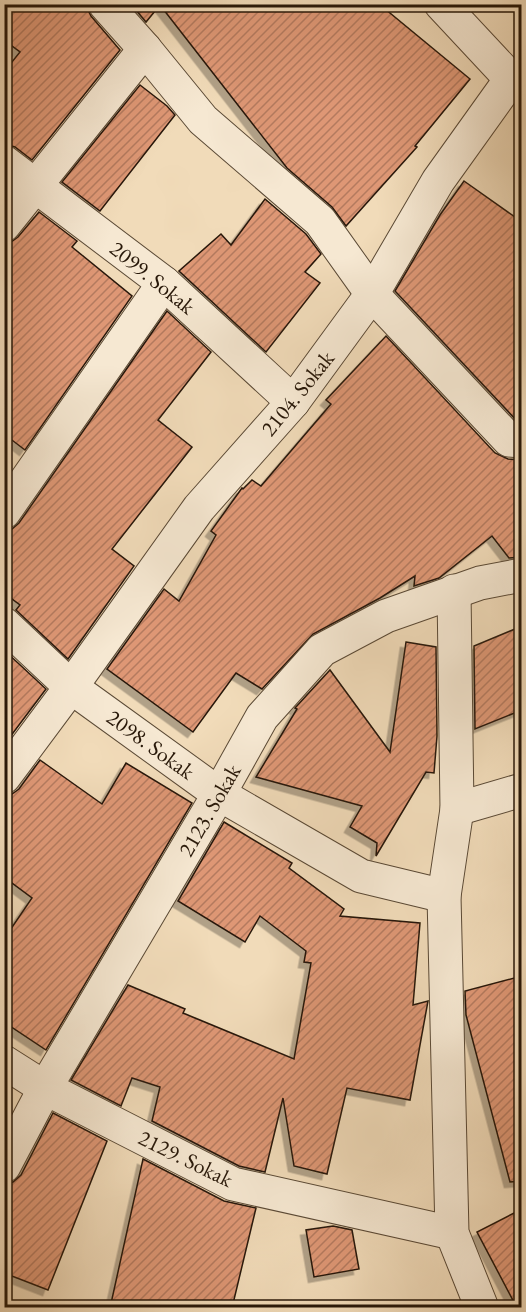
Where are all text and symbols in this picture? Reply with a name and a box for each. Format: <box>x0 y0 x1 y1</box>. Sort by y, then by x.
street label: 2099. Sokak <box>104 234 202 321</box>
street label: 2104. Sokak <box>254 344 341 442</box>
street label: 2098. Sokak <box>101 703 201 786</box>
street label: 2123. Sokak <box>171 758 248 862</box>
street label: 2129. Sokak <box>134 1123 239 1194</box>

